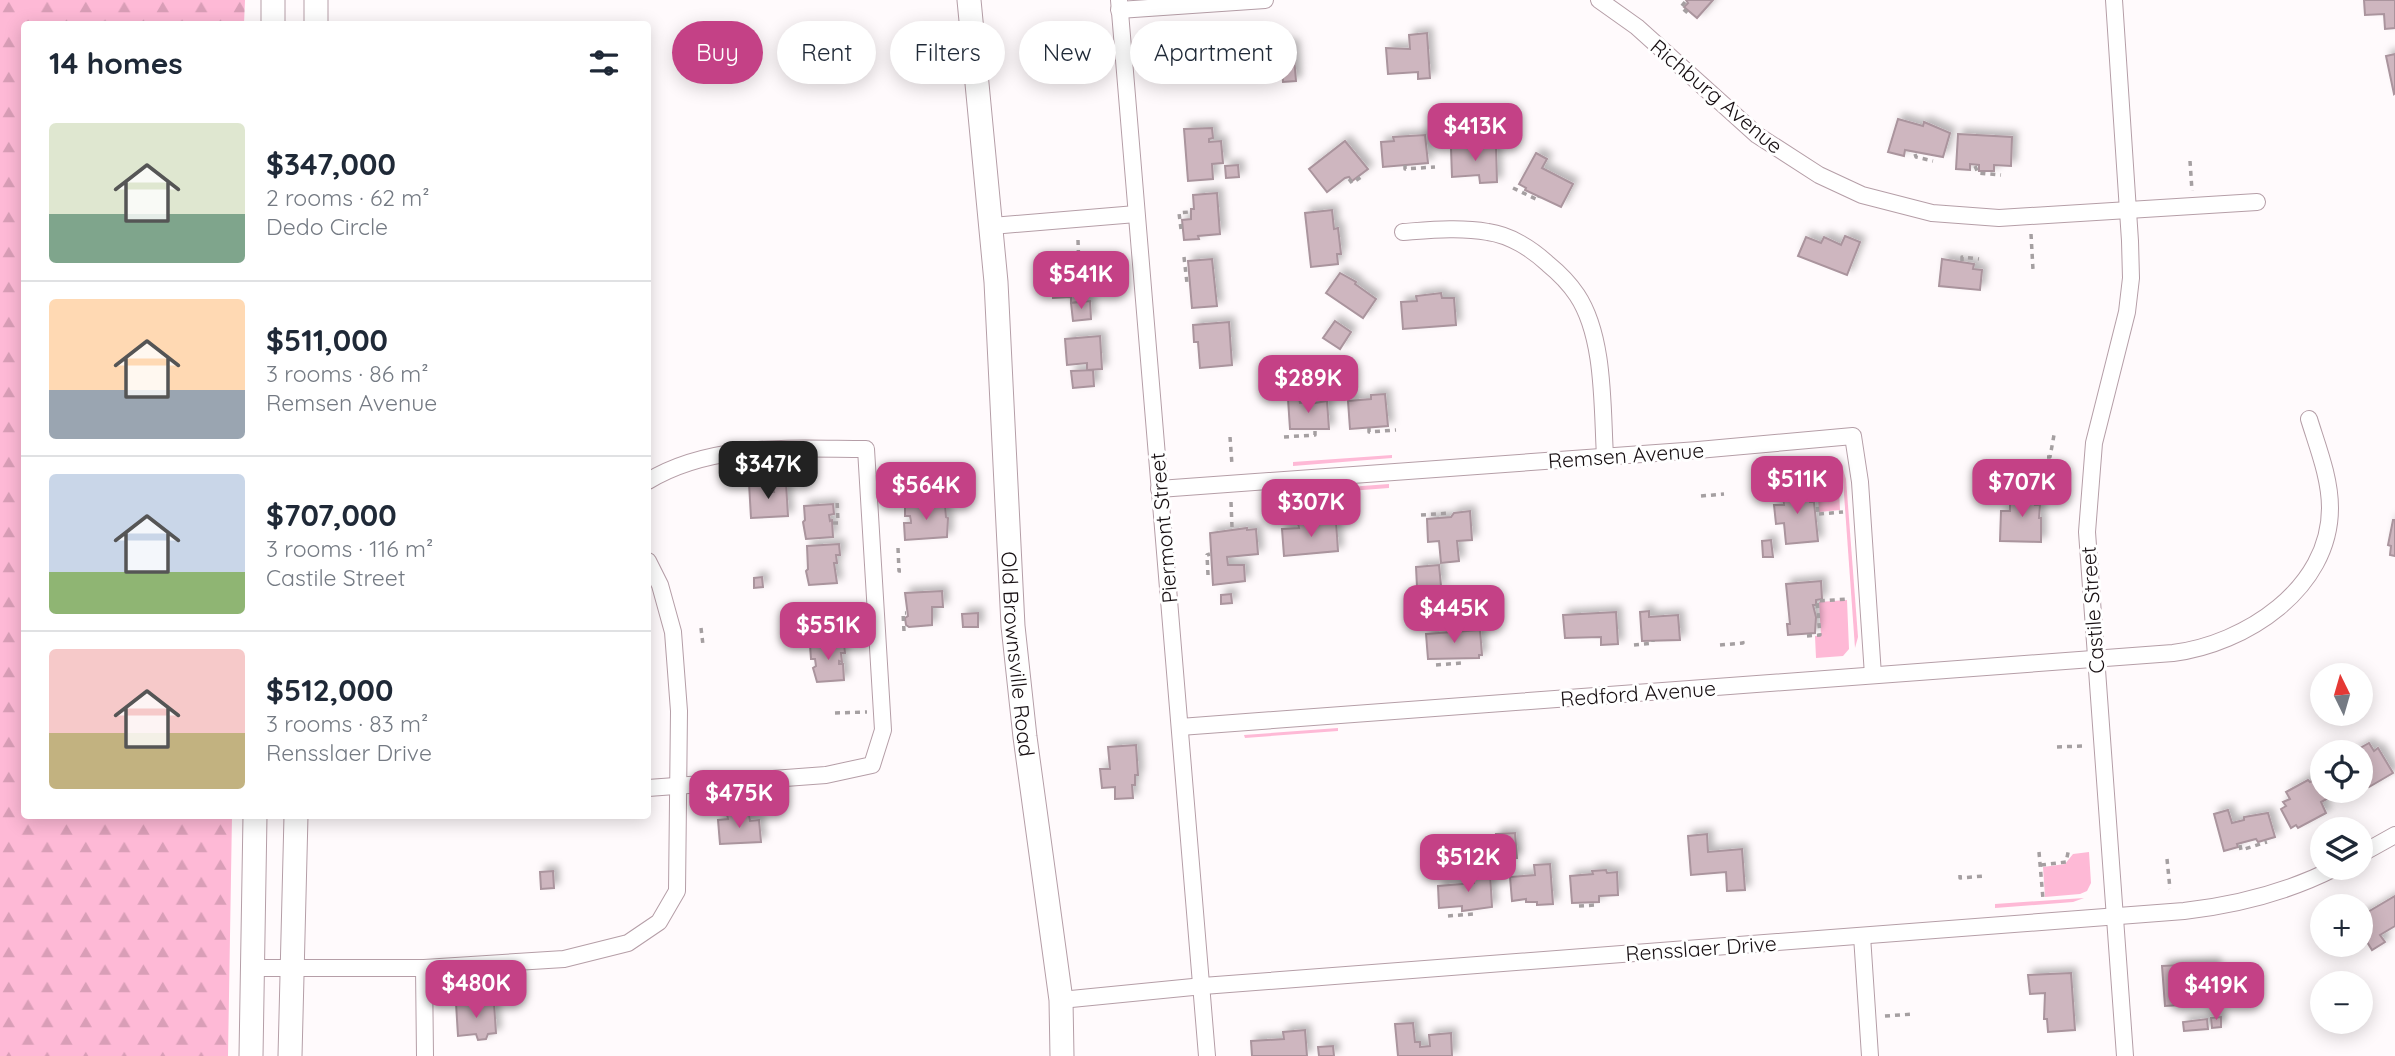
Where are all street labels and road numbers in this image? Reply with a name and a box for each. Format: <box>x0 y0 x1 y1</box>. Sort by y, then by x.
street label: Richburg Avenue <box>1646 33 1788 159</box>
street label: Remsen Avenue <box>1547 437 1705 473</box>
street label: Piermont Street <box>1143 452 1183 604</box>
street label: Castile Street <box>2075 545 2109 675</box>
street label: Old Brownsville Road <box>996 551 1041 758</box>
street label: Redford Avenue <box>1559 675 1717 711</box>
street label: Rensslaer Drive <box>1625 930 1777 966</box>

